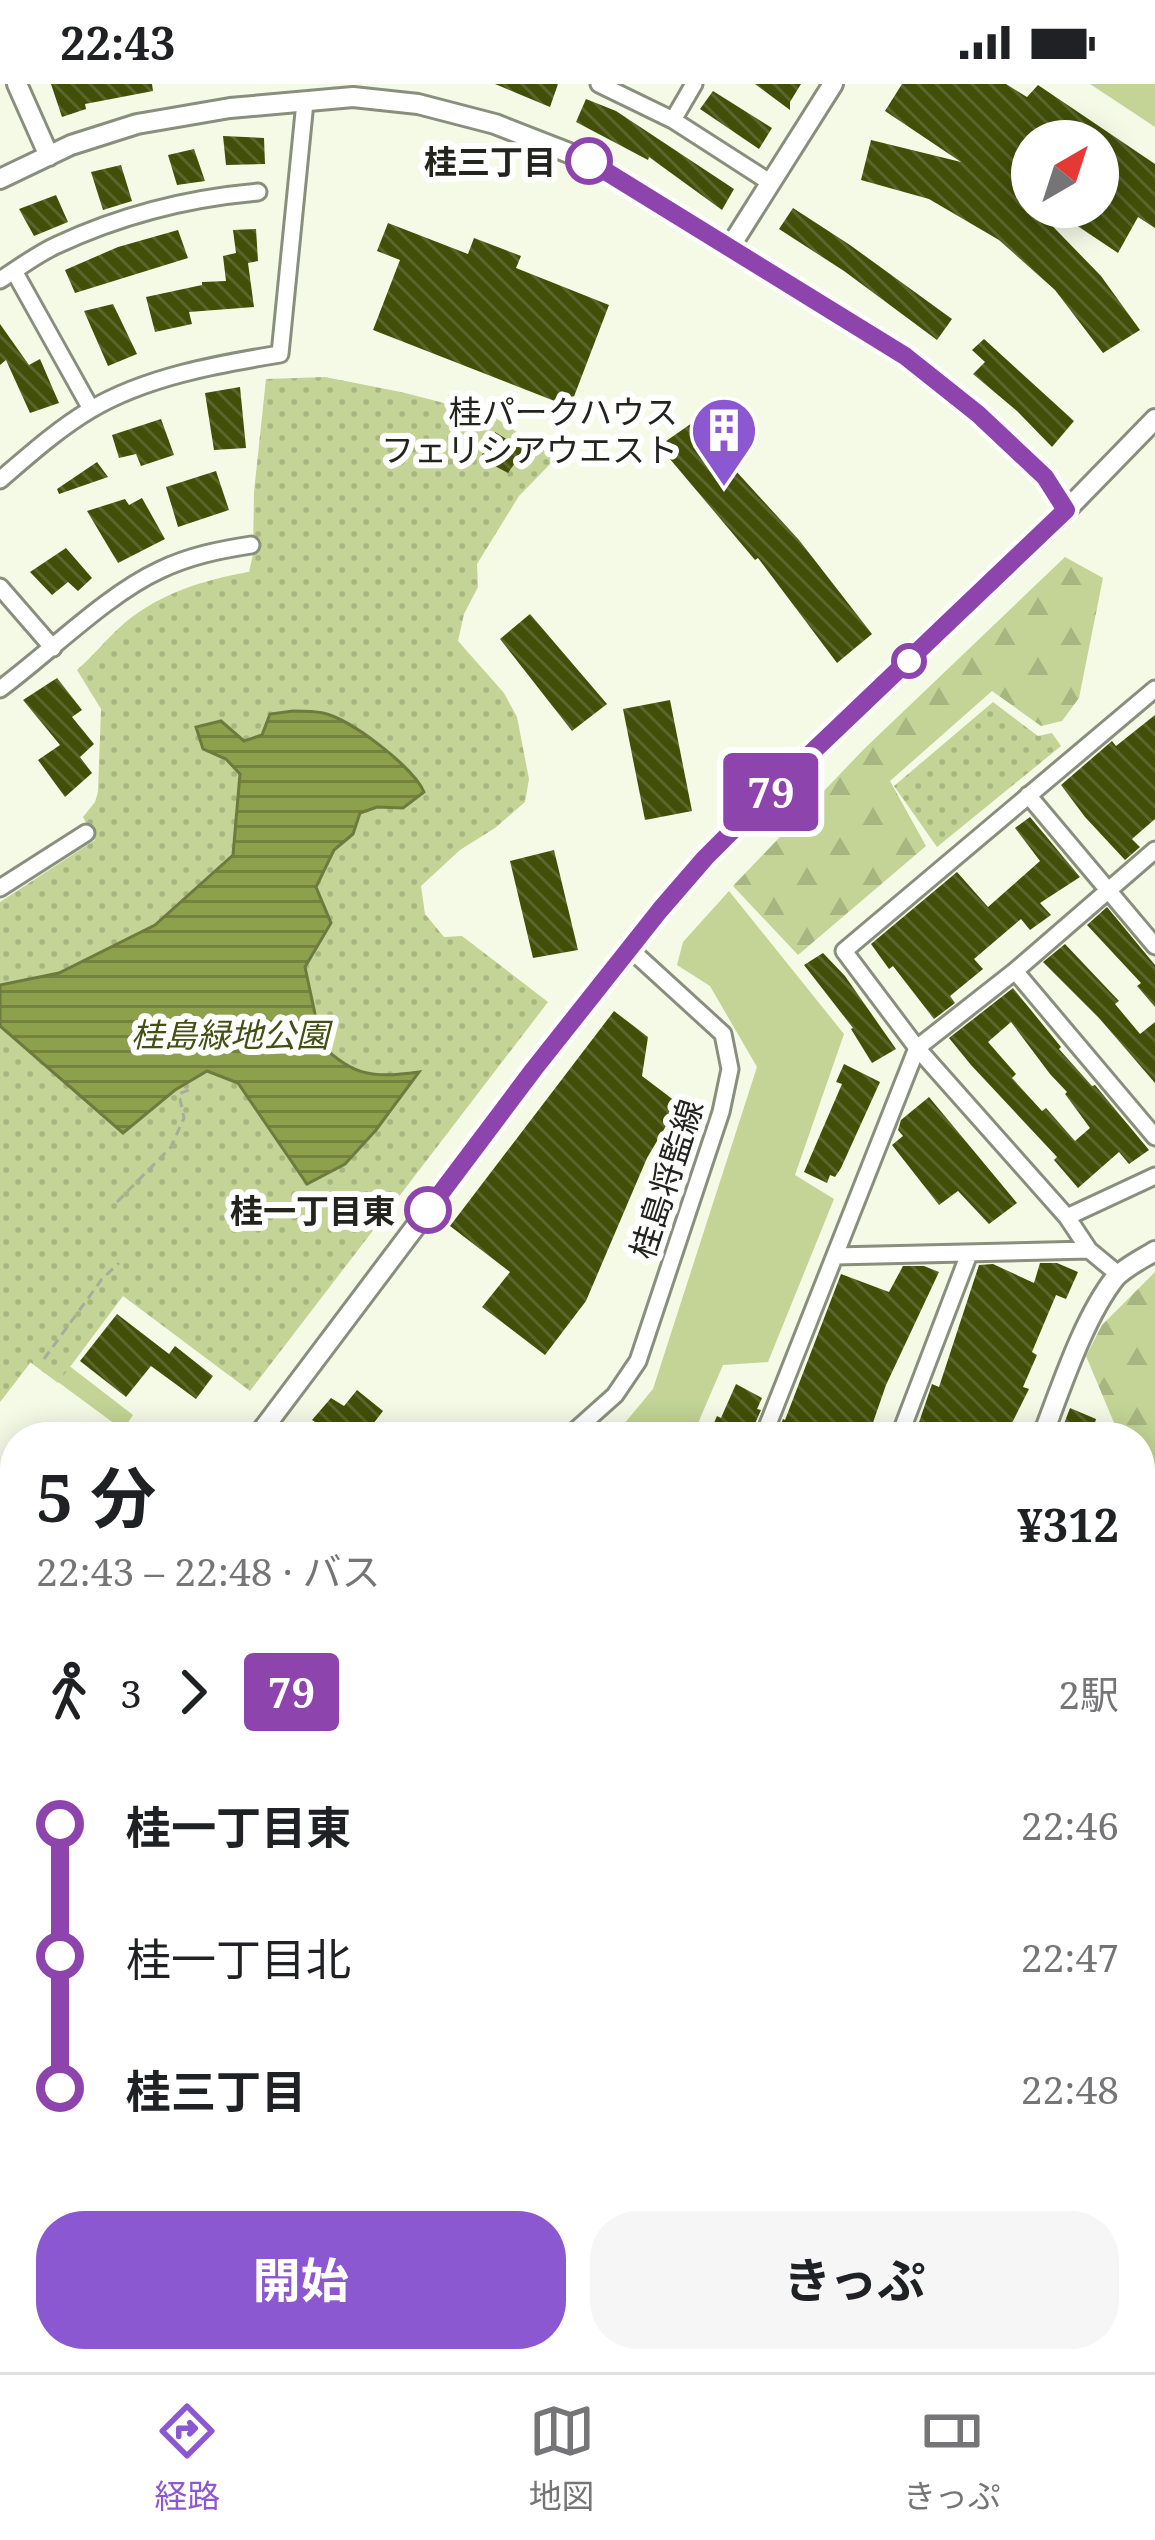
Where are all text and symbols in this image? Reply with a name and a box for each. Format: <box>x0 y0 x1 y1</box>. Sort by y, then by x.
text: 22:43 <box>60 12 175 73</box>
north arrow <box>1011 120 1119 228</box>
map controls <box>1011 120 1119 228</box>
place label: 桂三丁目 <box>424 139 556 184</box>
marker: 桂三丁目 <box>567 139 611 183</box>
place label: 桂パークハウス フェリシアウエスト <box>381 389 678 472</box>
building icon: 桂パークハウス フェリシアウエスト <box>689 395 759 489</box>
unlabelled marker <box>893 645 925 677</box>
line badge: 79 <box>717 753 825 831</box>
text: 79 <box>747 763 795 820</box>
park label: 桂島緑地公園 <box>131 1012 333 1057</box>
street label: 桂島将監線 <box>619 1094 713 1264</box>
place label: 桂一丁目東 <box>230 1188 395 1233</box>
marker: 桂一丁目東 <box>406 1188 450 1232</box>
text: 5 分 <box>36 1451 156 1541</box>
text: ¥312 <box>1017 1494 1119 1555</box>
text: 22:43 – 22:48 · バス <box>36 1544 381 1597</box>
icon: walk <box>36 1659 102 1725</box>
icon: forward <box>160 1659 226 1725</box>
text: 79 <box>268 1663 315 1720</box>
text: 3 <box>120 1666 142 1719</box>
text: 2駅 <box>1058 1667 1119 1720</box>
text: 桂一丁目東 <box>126 1796 351 1857</box>
text: 22:46 <box>1021 1798 1119 1851</box>
text: 桂一丁目北 <box>126 1928 351 1989</box>
text: 22:47 <box>1021 1930 1119 1983</box>
text: 桂三丁目 <box>126 2060 306 2121</box>
text: 22:48 <box>1021 2062 1119 2115</box>
button: 開始 <box>36 2211 566 2349</box>
button: きっぷ <box>590 2211 1119 2349</box>
tab: 経路 <box>154 2398 220 2518</box>
tab: 地図 <box>529 2398 595 2518</box>
tab: きっぷ <box>903 2398 1001 2518</box>

